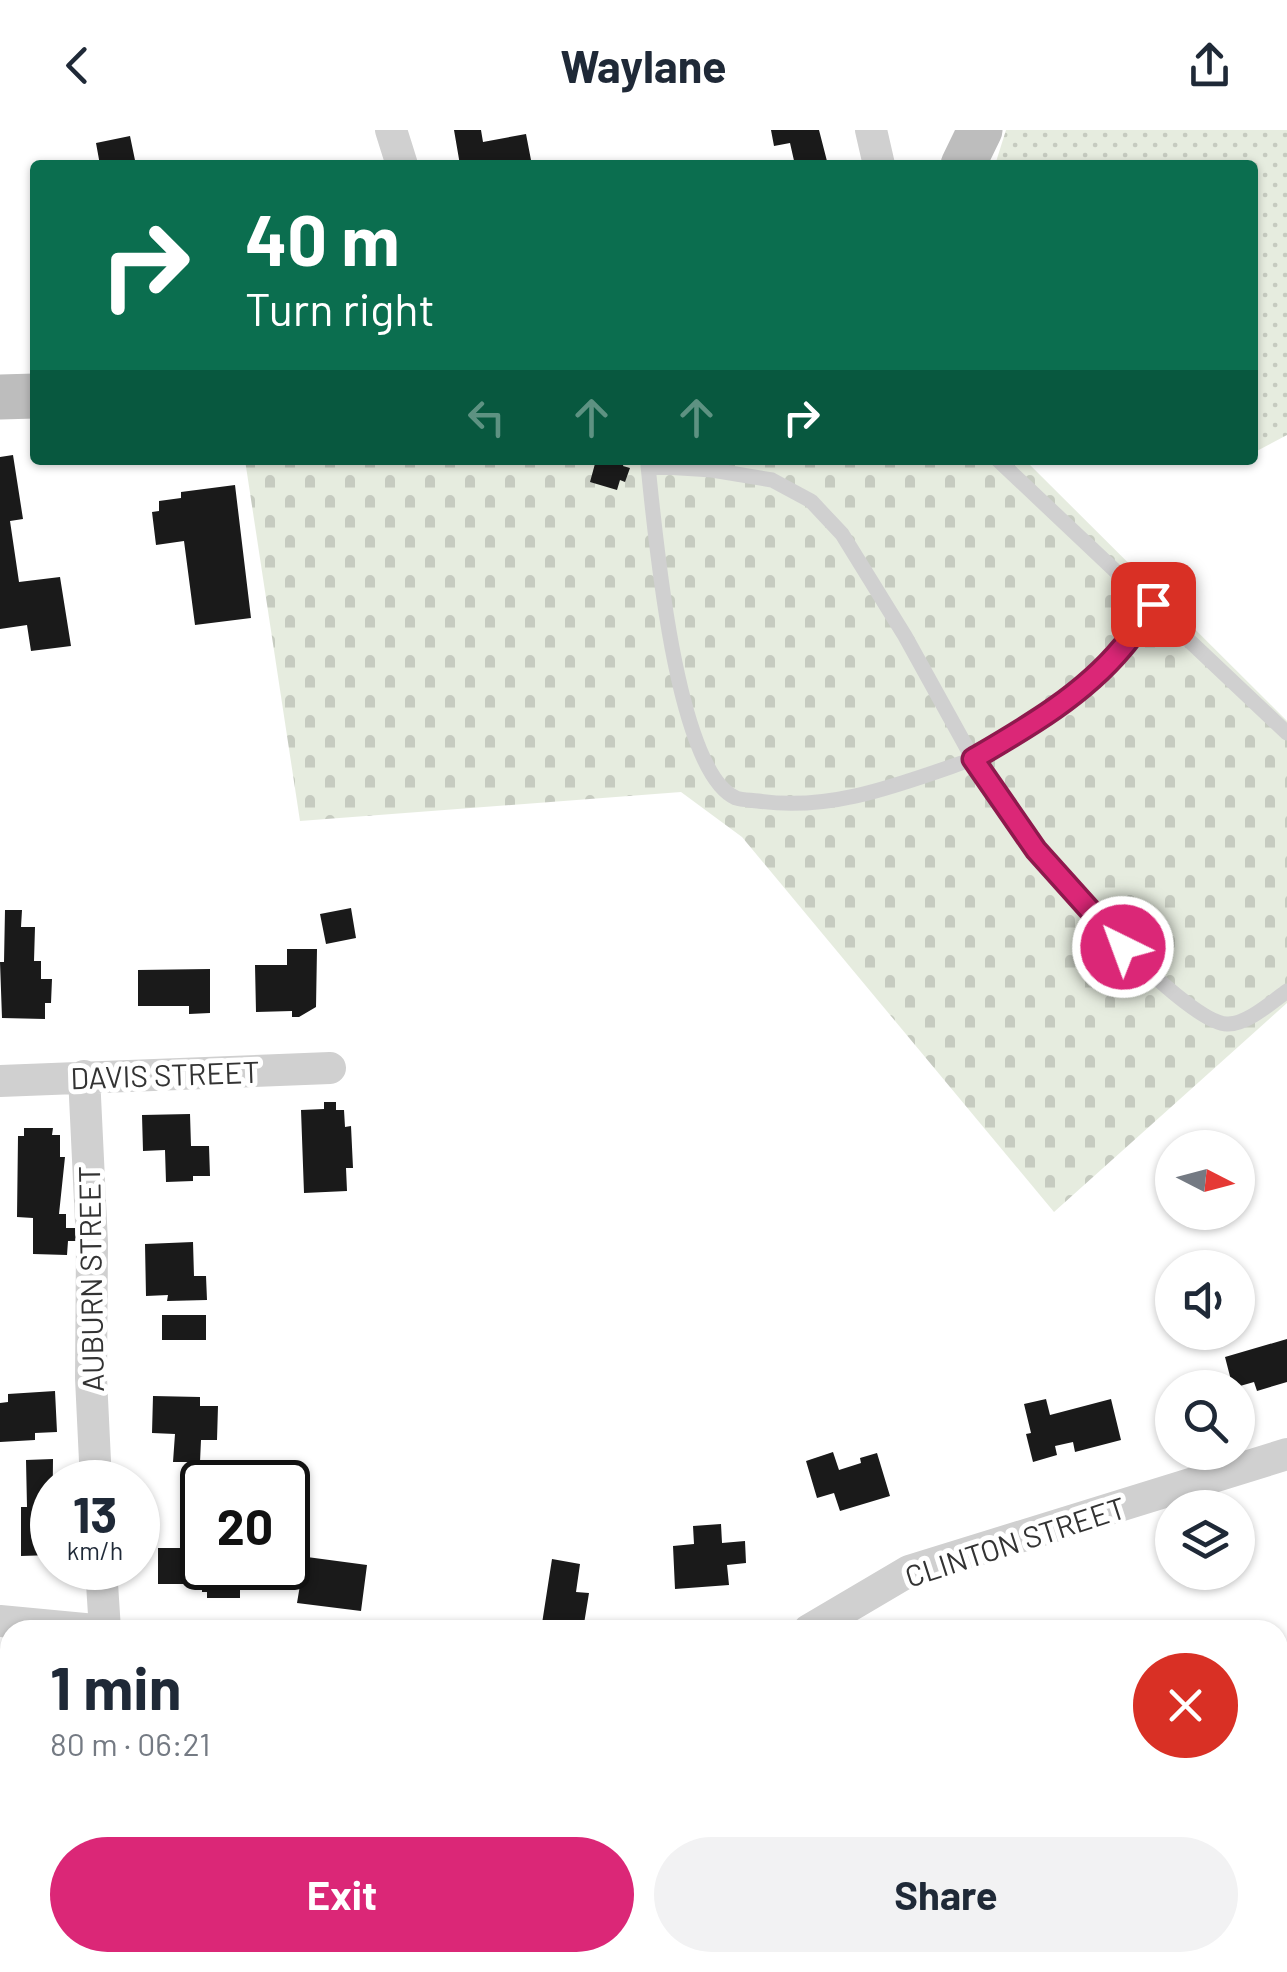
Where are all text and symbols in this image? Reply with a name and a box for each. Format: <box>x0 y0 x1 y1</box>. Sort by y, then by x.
icon: back <box>50 38 105 93</box>
text: Waylane <box>560 38 727 92</box>
icon: share <box>1182 38 1237 93</box>
text: 40 m <box>245 196 400 280</box>
icon: right <box>80 200 210 330</box>
text: Turn right <box>245 281 435 335</box>
icon: left <box>459 390 514 445</box>
icon: ahead <box>564 390 619 445</box>
icon: ahead <box>669 390 724 445</box>
icon: right <box>774 390 829 445</box>
pin <box>1111 562 1196 647</box>
icon: arrive <box>1126 577 1181 632</box>
position arrow <box>1071 895 1175 999</box>
street label: DAVIS STREET <box>70 1053 260 1095</box>
north arrow <box>1155 1130 1255 1230</box>
map controls <box>1155 1130 1255 1590</box>
street label: AUBURN STREET <box>70 1166 110 1392</box>
button: sound <box>1155 1250 1255 1350</box>
button: search <box>1155 1370 1255 1470</box>
speed limit sign: 20 <box>180 1460 310 1590</box>
text: 13 <box>73 1483 117 1543</box>
street label: CLINTON STREET <box>900 1488 1130 1594</box>
button: layers <box>1155 1490 1255 1590</box>
text: km/h <box>67 1535 123 1565</box>
text: 1 min <box>50 1650 181 1722</box>
button: close <box>1133 1653 1238 1758</box>
text: 80 m · 06:21 <box>50 1724 210 1762</box>
button: Exit <box>50 1837 634 1952</box>
button: Share <box>654 1837 1238 1952</box>

